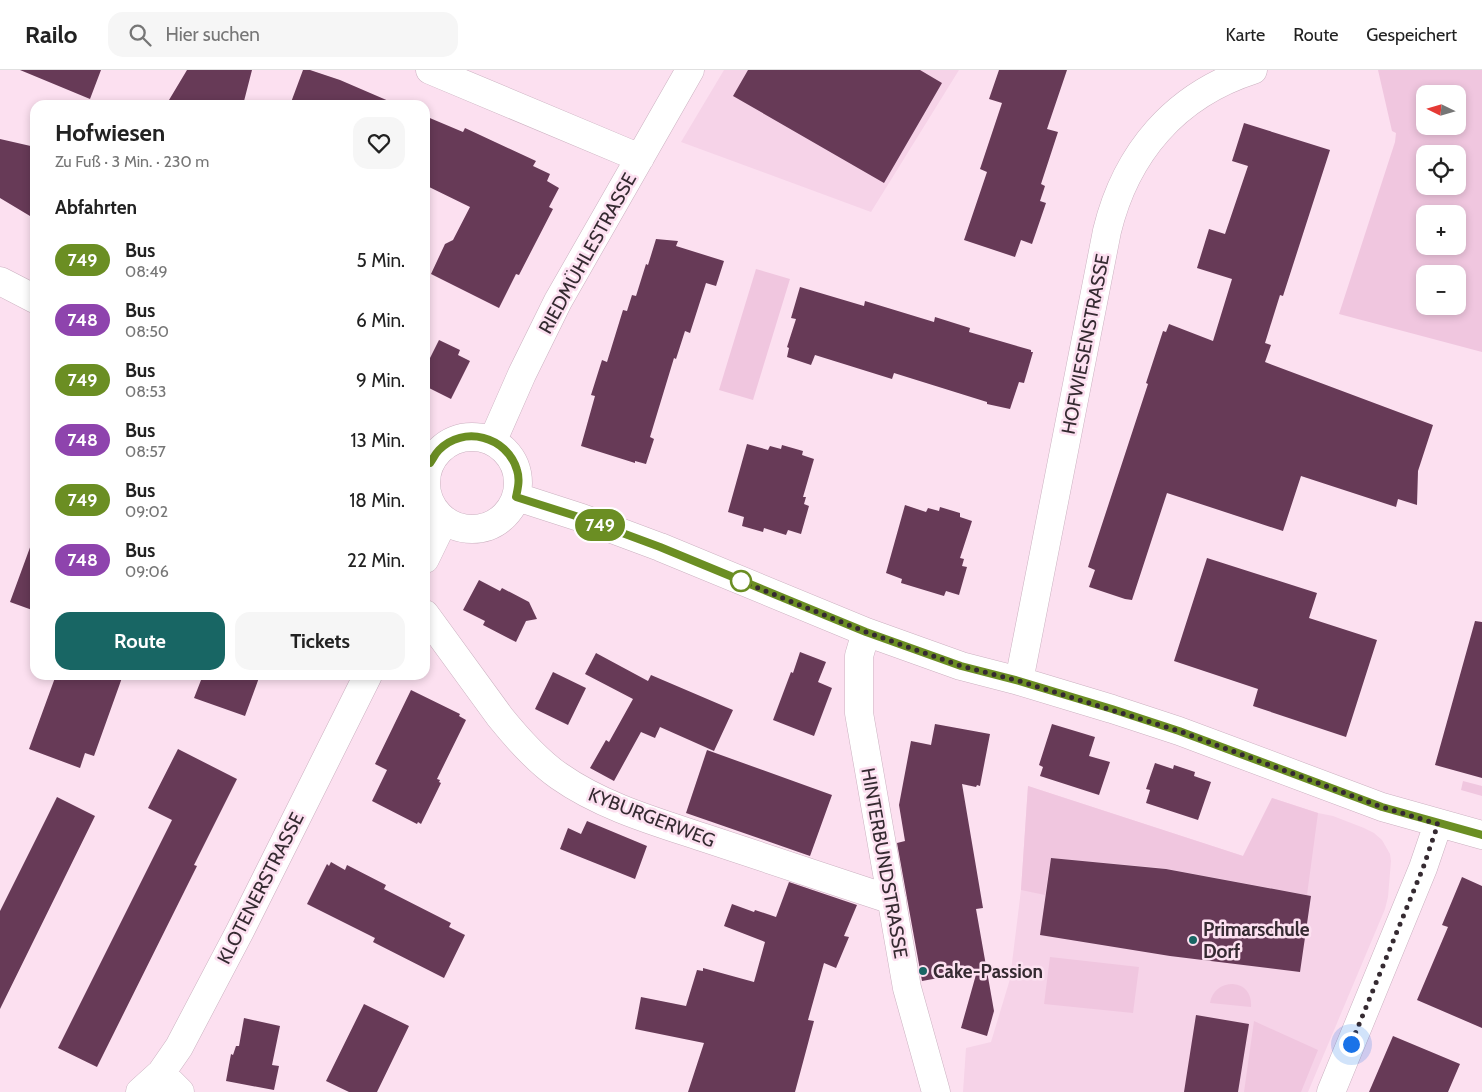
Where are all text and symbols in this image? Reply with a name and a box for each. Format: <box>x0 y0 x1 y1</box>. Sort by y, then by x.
search box <box>108 12 458 57</box>
text: Railo <box>25 20 78 49</box>
icon: search <box>126 21 154 49</box>
text: Hier suchen <box>166 23 260 46</box>
text: Karte <box>1226 24 1265 46</box>
text: Route <box>1293 24 1338 46</box>
text: Gespeichert <box>1366 24 1457 46</box>
north arrow <box>1416 85 1466 135</box>
map controls <box>1416 85 1466 315</box>
button: heart <box>353 117 405 169</box>
text: Hofwiesen <box>55 118 165 147</box>
button: locate <box>1416 145 1466 195</box>
text: Zu Fuß · 3 Min. · 230 m <box>55 152 209 171</box>
street label: RIEDMÜHLESTRASSE <box>534 169 641 338</box>
text: Abfahrten <box>55 196 137 219</box>
button: + <box>1416 205 1466 255</box>
text: Bus <box>125 239 155 262</box>
text: 749 <box>68 249 97 271</box>
text: 5 Min. <box>357 249 405 272</box>
street label: HOFWIESENSTRASSE <box>1057 252 1114 436</box>
text: 08:49 <box>125 262 168 281</box>
button: − <box>1416 265 1466 315</box>
text: Bus <box>125 299 155 322</box>
text: 748 <box>67 309 98 331</box>
text: 6 Min. <box>356 309 405 332</box>
text: 08:50 <box>125 322 169 341</box>
text: Bus <box>125 359 155 382</box>
text: 749 <box>68 369 97 391</box>
text: 9 Min. <box>356 369 405 392</box>
text: 08:53 <box>125 382 167 401</box>
text: Bus <box>125 419 155 442</box>
text: 748 <box>67 429 98 451</box>
text: 13 Min. <box>350 429 405 452</box>
text: 08:57 <box>125 442 166 461</box>
text: Bus <box>125 479 155 502</box>
text: 749 <box>68 489 97 511</box>
text: 18 Min. <box>349 489 405 512</box>
text: 09:02 <box>125 502 168 521</box>
line badge: 749 <box>571 509 629 541</box>
text: 749 <box>585 514 615 536</box>
text: Bus <box>125 539 155 562</box>
text: 748 <box>67 549 98 571</box>
text: 22 Min. <box>347 549 405 572</box>
text: 09:06 <box>125 562 169 581</box>
unlabelled marker <box>730 570 752 592</box>
button: Route <box>55 612 225 670</box>
button: Tickets <box>235 612 405 670</box>
street label: HINTERBUNDSTRASSE <box>856 766 913 960</box>
street label: KYBURGERWEG <box>585 783 718 852</box>
street label: KLOTENERSTRASSE <box>212 809 309 968</box>
place label: Primarschule Dorf <box>1203 918 1310 963</box>
marker: Primarschule Dorf <box>1187 934 1199 946</box>
place label: Cake-Passion <box>933 960 1043 983</box>
marker: Cake-Passion <box>917 965 929 977</box>
your location <box>1339 1032 1364 1057</box>

